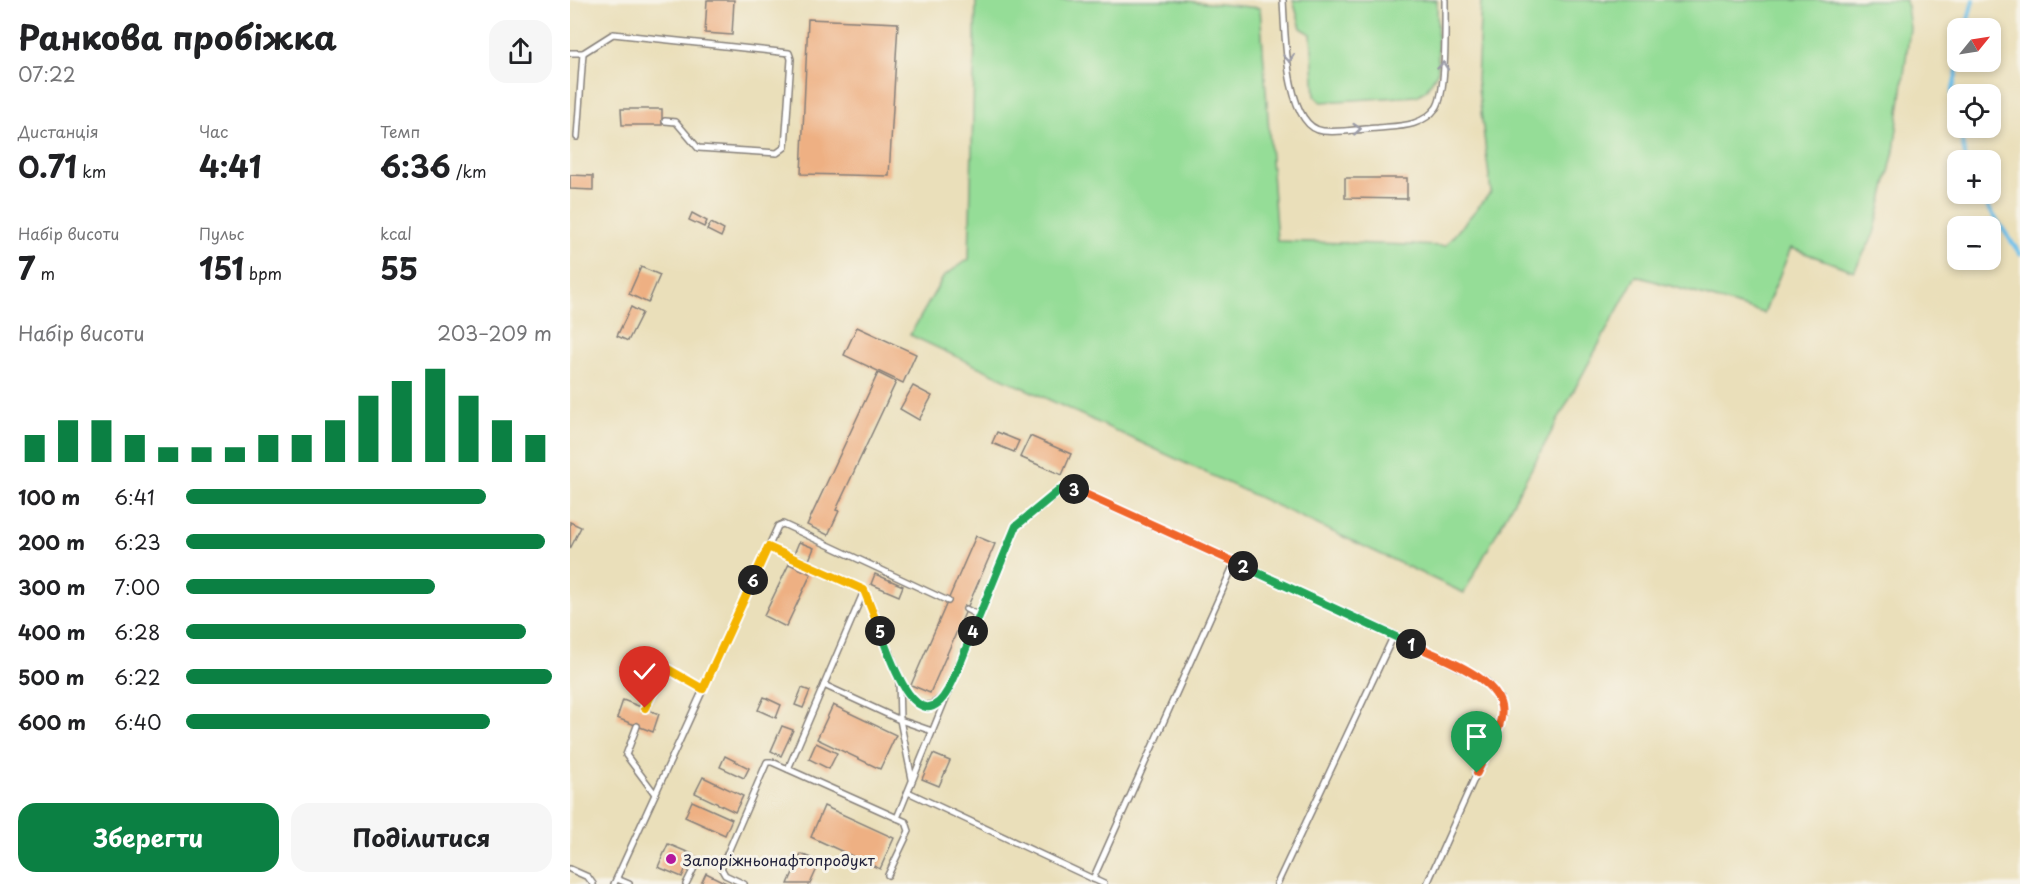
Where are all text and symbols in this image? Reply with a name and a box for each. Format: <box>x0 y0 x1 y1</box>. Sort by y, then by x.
text: Ранкова пробіжка <box>18 11 337 61</box>
north arrow <box>1947 18 2001 72</box>
map controls <box>1947 18 2001 270</box>
button: share <box>489 20 552 83</box>
one-way arrow <box>1282 54 1295 63</box>
text: 07:22 <box>18 59 76 89</box>
one-way arrow <box>1436 62 1449 71</box>
button: locate <box>1947 84 2001 138</box>
text: Дистанція <box>18 119 99 143</box>
text: Час <box>199 119 228 143</box>
text: Темп <box>380 119 420 143</box>
one-way arrow <box>1352 123 1361 136</box>
text: 0.71 <box>18 143 77 188</box>
text: 4:41 <box>199 143 262 188</box>
text: 6:36 <box>380 143 451 188</box>
button: + <box>1947 150 2001 204</box>
text: km <box>77 159 106 183</box>
text: /km <box>451 159 487 183</box>
button: − <box>1947 216 2001 270</box>
text: Набір висоти <box>18 221 119 245</box>
text: Пульс <box>199 221 244 245</box>
text: kcal <box>380 221 412 245</box>
text: 7 <box>18 245 35 290</box>
text: 151 <box>199 245 244 290</box>
text: 55 <box>380 245 418 290</box>
text: m <box>35 261 55 285</box>
text: bpm <box>244 261 282 285</box>
text: Набір висоти <box>18 318 145 348</box>
text: 203–209 m <box>437 318 552 348</box>
pin: 3 <box>1059 474 1089 504</box>
text: 3 <box>1069 477 1079 501</box>
text: 100 m <box>18 482 80 512</box>
text: 6:41 <box>114 482 155 512</box>
text: 200 m <box>18 527 85 557</box>
text: 6:23 <box>114 527 161 557</box>
pin: 2 <box>1228 551 1258 581</box>
text: 2 <box>1237 554 1249 578</box>
pin: 6 <box>738 565 768 595</box>
text: 6 <box>747 568 759 592</box>
text: 300 m <box>18 572 86 602</box>
text: 7:00 <box>114 572 160 602</box>
pin: 5 <box>865 616 895 646</box>
pin: 4 <box>958 616 988 646</box>
text: 400 m <box>18 617 86 647</box>
text: 6:28 <box>114 617 160 647</box>
text: 5 <box>875 619 885 643</box>
text: 4 <box>968 619 978 643</box>
pin: 1 <box>1396 629 1426 659</box>
text: 1 <box>1407 632 1415 656</box>
pin <box>619 646 670 708</box>
icon: check <box>628 655 661 688</box>
text: 500 m <box>18 662 85 692</box>
text: 6:22 <box>114 662 161 692</box>
text: 600 m <box>18 707 86 737</box>
text: 6:40 <box>114 707 162 737</box>
pin <box>1451 711 1502 773</box>
icon: arrive <box>1460 720 1493 753</box>
button: Зберегти <box>18 803 279 872</box>
button: Поділитися <box>291 803 552 872</box>
place label: Запоріжньонафтопродукт <box>683 848 875 871</box>
marker: Запоріжньонафтопродукт <box>664 852 678 866</box>

